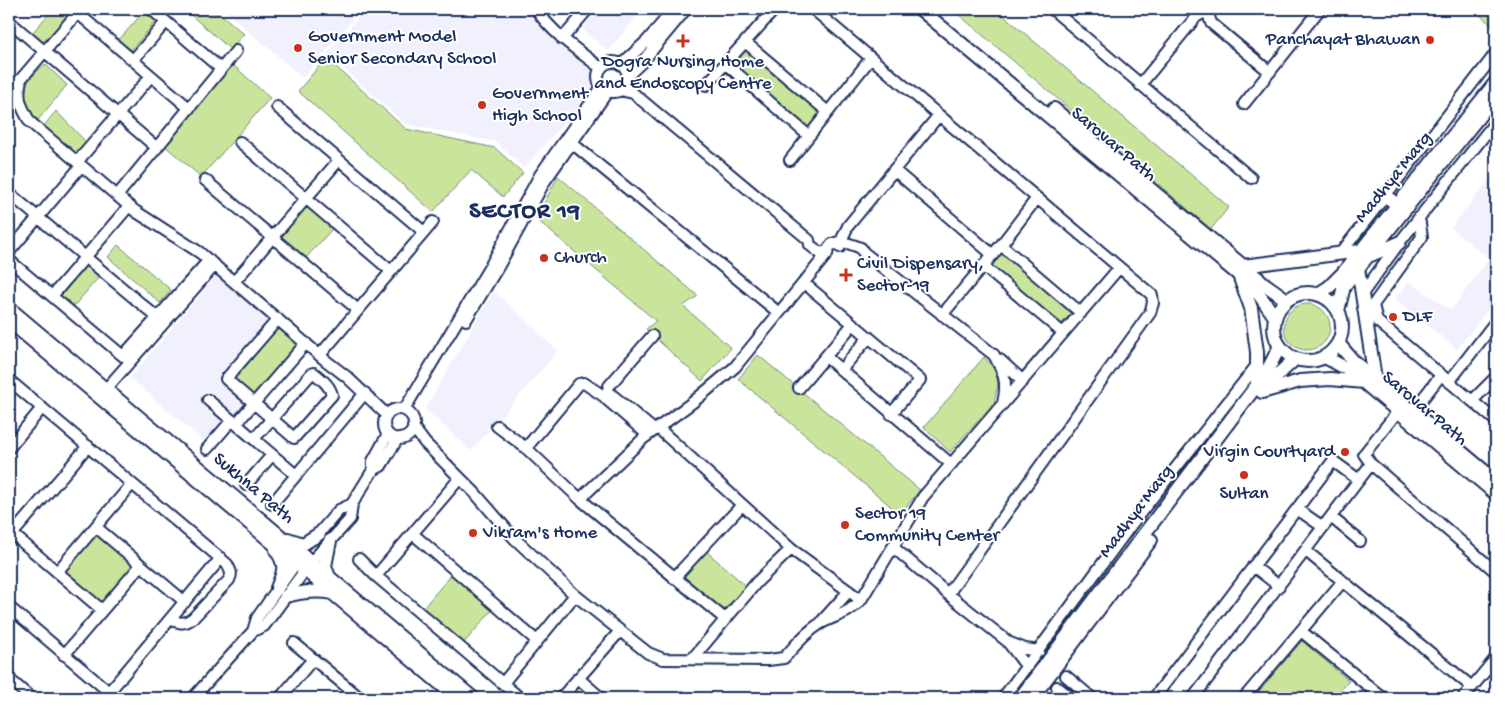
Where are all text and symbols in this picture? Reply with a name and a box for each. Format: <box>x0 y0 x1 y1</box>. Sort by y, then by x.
place label: Government Model Senior Secondary School <box>308 26 496 71</box>
place label: Panchayat Bhawan <box>1265 29 1420 52</box>
marker: Dogra Nursing Home and Endoscopy Centre <box>676 34 690 48</box>
marker: Panchayat Bhawan <box>1424 34 1436 46</box>
marker: Government Model Senior Secondary School <box>292 42 304 54</box>
place label: Dogra Nursing Home and Endoscopy Centre <box>594 51 772 96</box>
place label: Government High School <box>492 83 590 128</box>
marker: Government High School <box>476 99 488 111</box>
street label: Sarovar Path <box>1065 102 1161 188</box>
street label: Madhya Marg <box>1350 128 1438 228</box>
district label: SECTOR 19 <box>469 198 581 227</box>
place label: Church <box>554 247 607 270</box>
marker: Church <box>538 252 550 264</box>
place label: Civil Dispensary, Sector-19 <box>857 253 984 298</box>
marker: Civil Dispensary, Sector-19 <box>839 268 853 282</box>
place label: DLF <box>1401 306 1433 329</box>
marker: DLF <box>1387 311 1399 323</box>
street label: Sarovar Path <box>1376 366 1472 452</box>
place label: Virgin Courtyard <box>1203 441 1337 464</box>
marker: Virgin Courtyard <box>1339 446 1351 458</box>
street label: Sukhna Path <box>208 448 298 530</box>
street label: Madhya Marg <box>1094 461 1180 563</box>
marker: Sultan <box>1238 469 1250 481</box>
place label: Sultan <box>1219 483 1269 506</box>
place label: Sector 19 Community Center <box>855 503 1001 548</box>
marker: Sector 19 Community Center <box>839 519 851 531</box>
place label: Vikram's Home <box>482 522 597 545</box>
marker: Vikram's Home <box>467 527 479 539</box>

